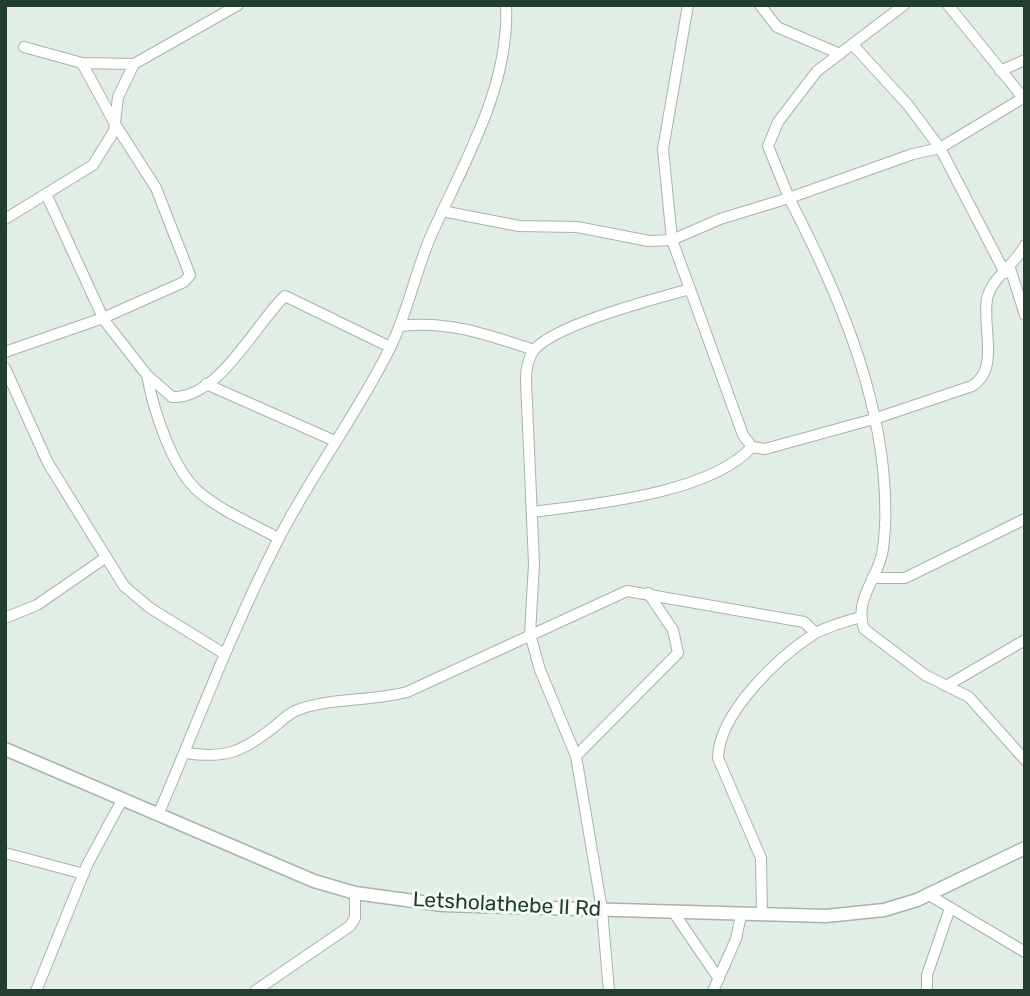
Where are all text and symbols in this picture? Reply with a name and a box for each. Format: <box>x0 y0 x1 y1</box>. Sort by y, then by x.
street label: Letsholathebe II Rd <box>412 887 602 923</box>

